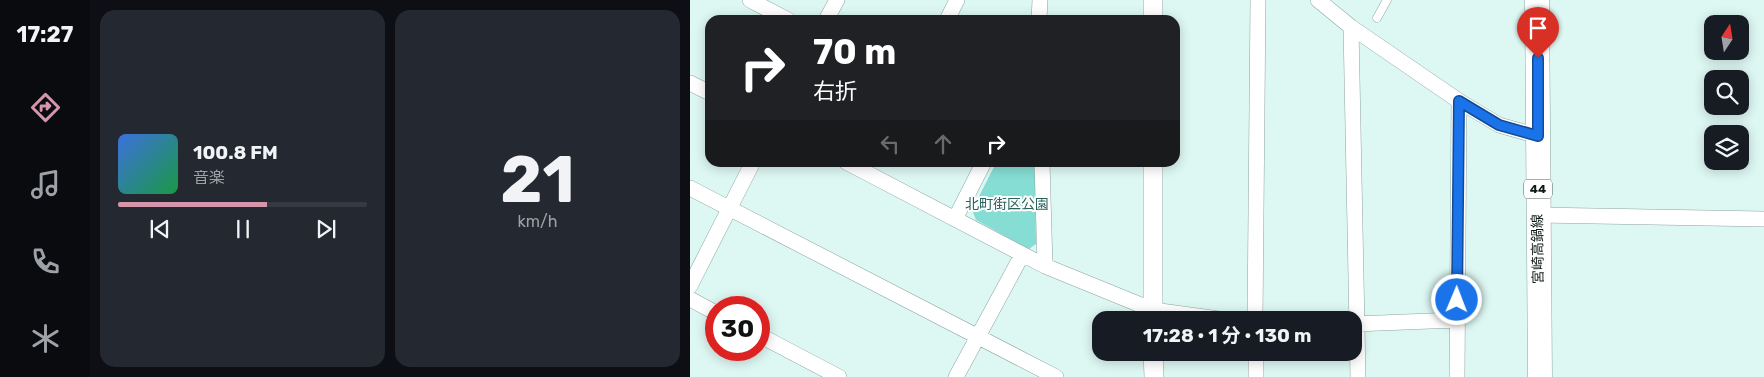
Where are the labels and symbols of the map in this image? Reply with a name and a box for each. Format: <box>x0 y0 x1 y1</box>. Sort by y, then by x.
pin <box>1517 7 1559 58</box>
north arrow <box>1704 15 1749 60</box>
road number: 44 <box>1524 180 1552 198</box>
park label: 北町街区公園 <box>965 196 1049 213</box>
street label: 宮崎高鍋線 <box>1529 214 1547 284</box>
position arrow <box>1430 273 1482 325</box>
speed limit sign: 30 <box>705 296 770 361</box>

